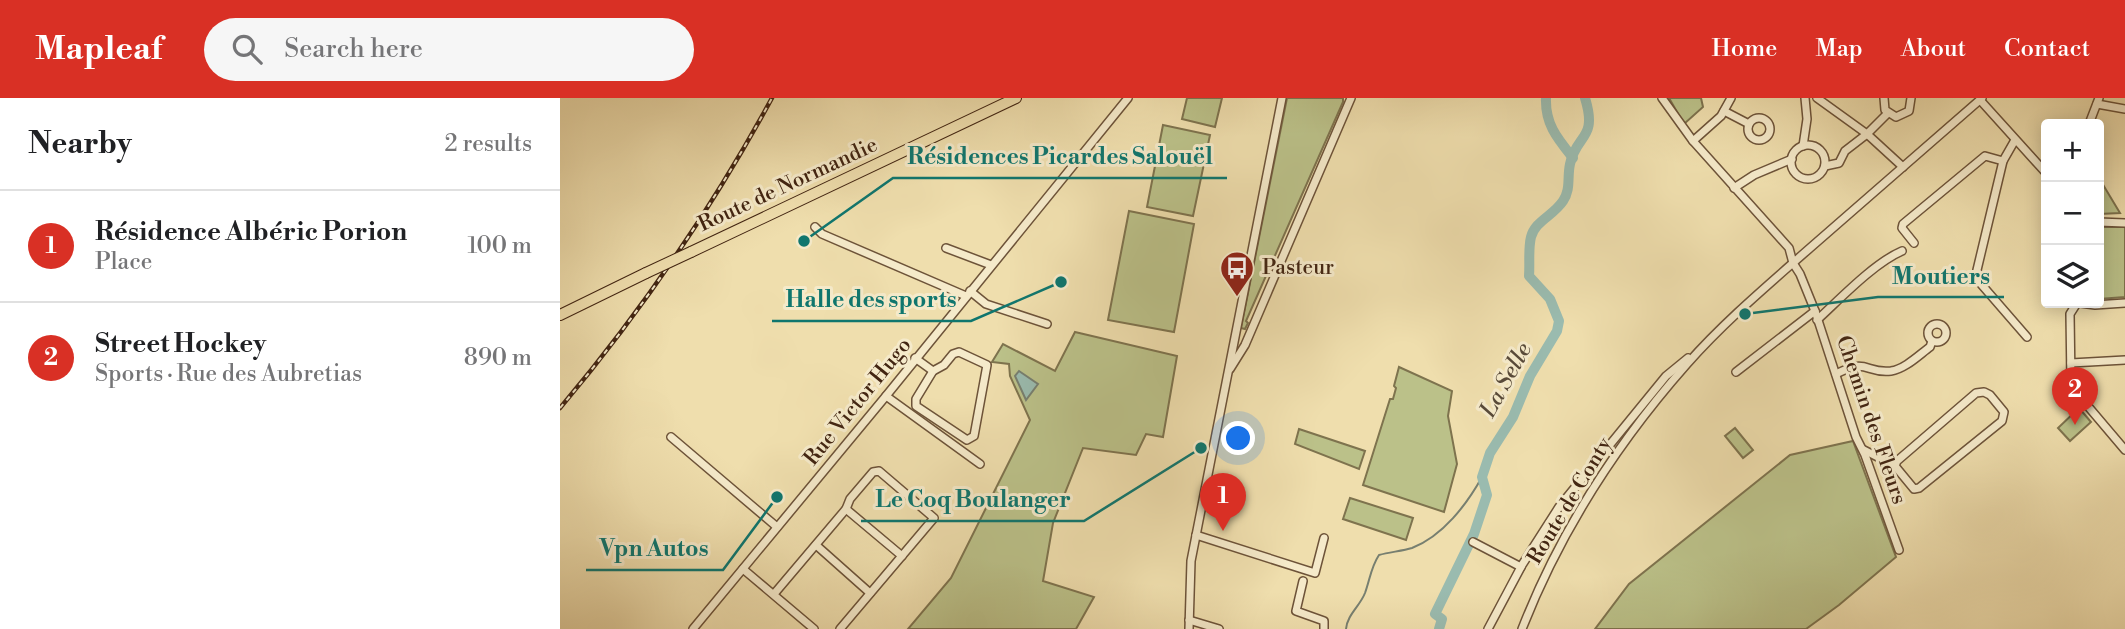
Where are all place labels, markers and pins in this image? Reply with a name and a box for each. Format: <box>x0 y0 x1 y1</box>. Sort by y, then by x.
callout: Résidences Picardes Salouël <box>893 134 1227 178</box>
bus stop icon: Pasteur <box>1218 249 1256 298</box>
callout: Moutiers <box>1878 253 2004 297</box>
place label: Pasteur <box>1262 255 1334 281</box>
callout: Halle des sports <box>772 277 971 321</box>
pin: 2 <box>2052 367 2098 425</box>
pin: 1 <box>1200 473 1246 531</box>
callout: Le Coq Boulanger <box>861 477 1084 521</box>
callout: Vpn Autos <box>586 526 723 570</box>

